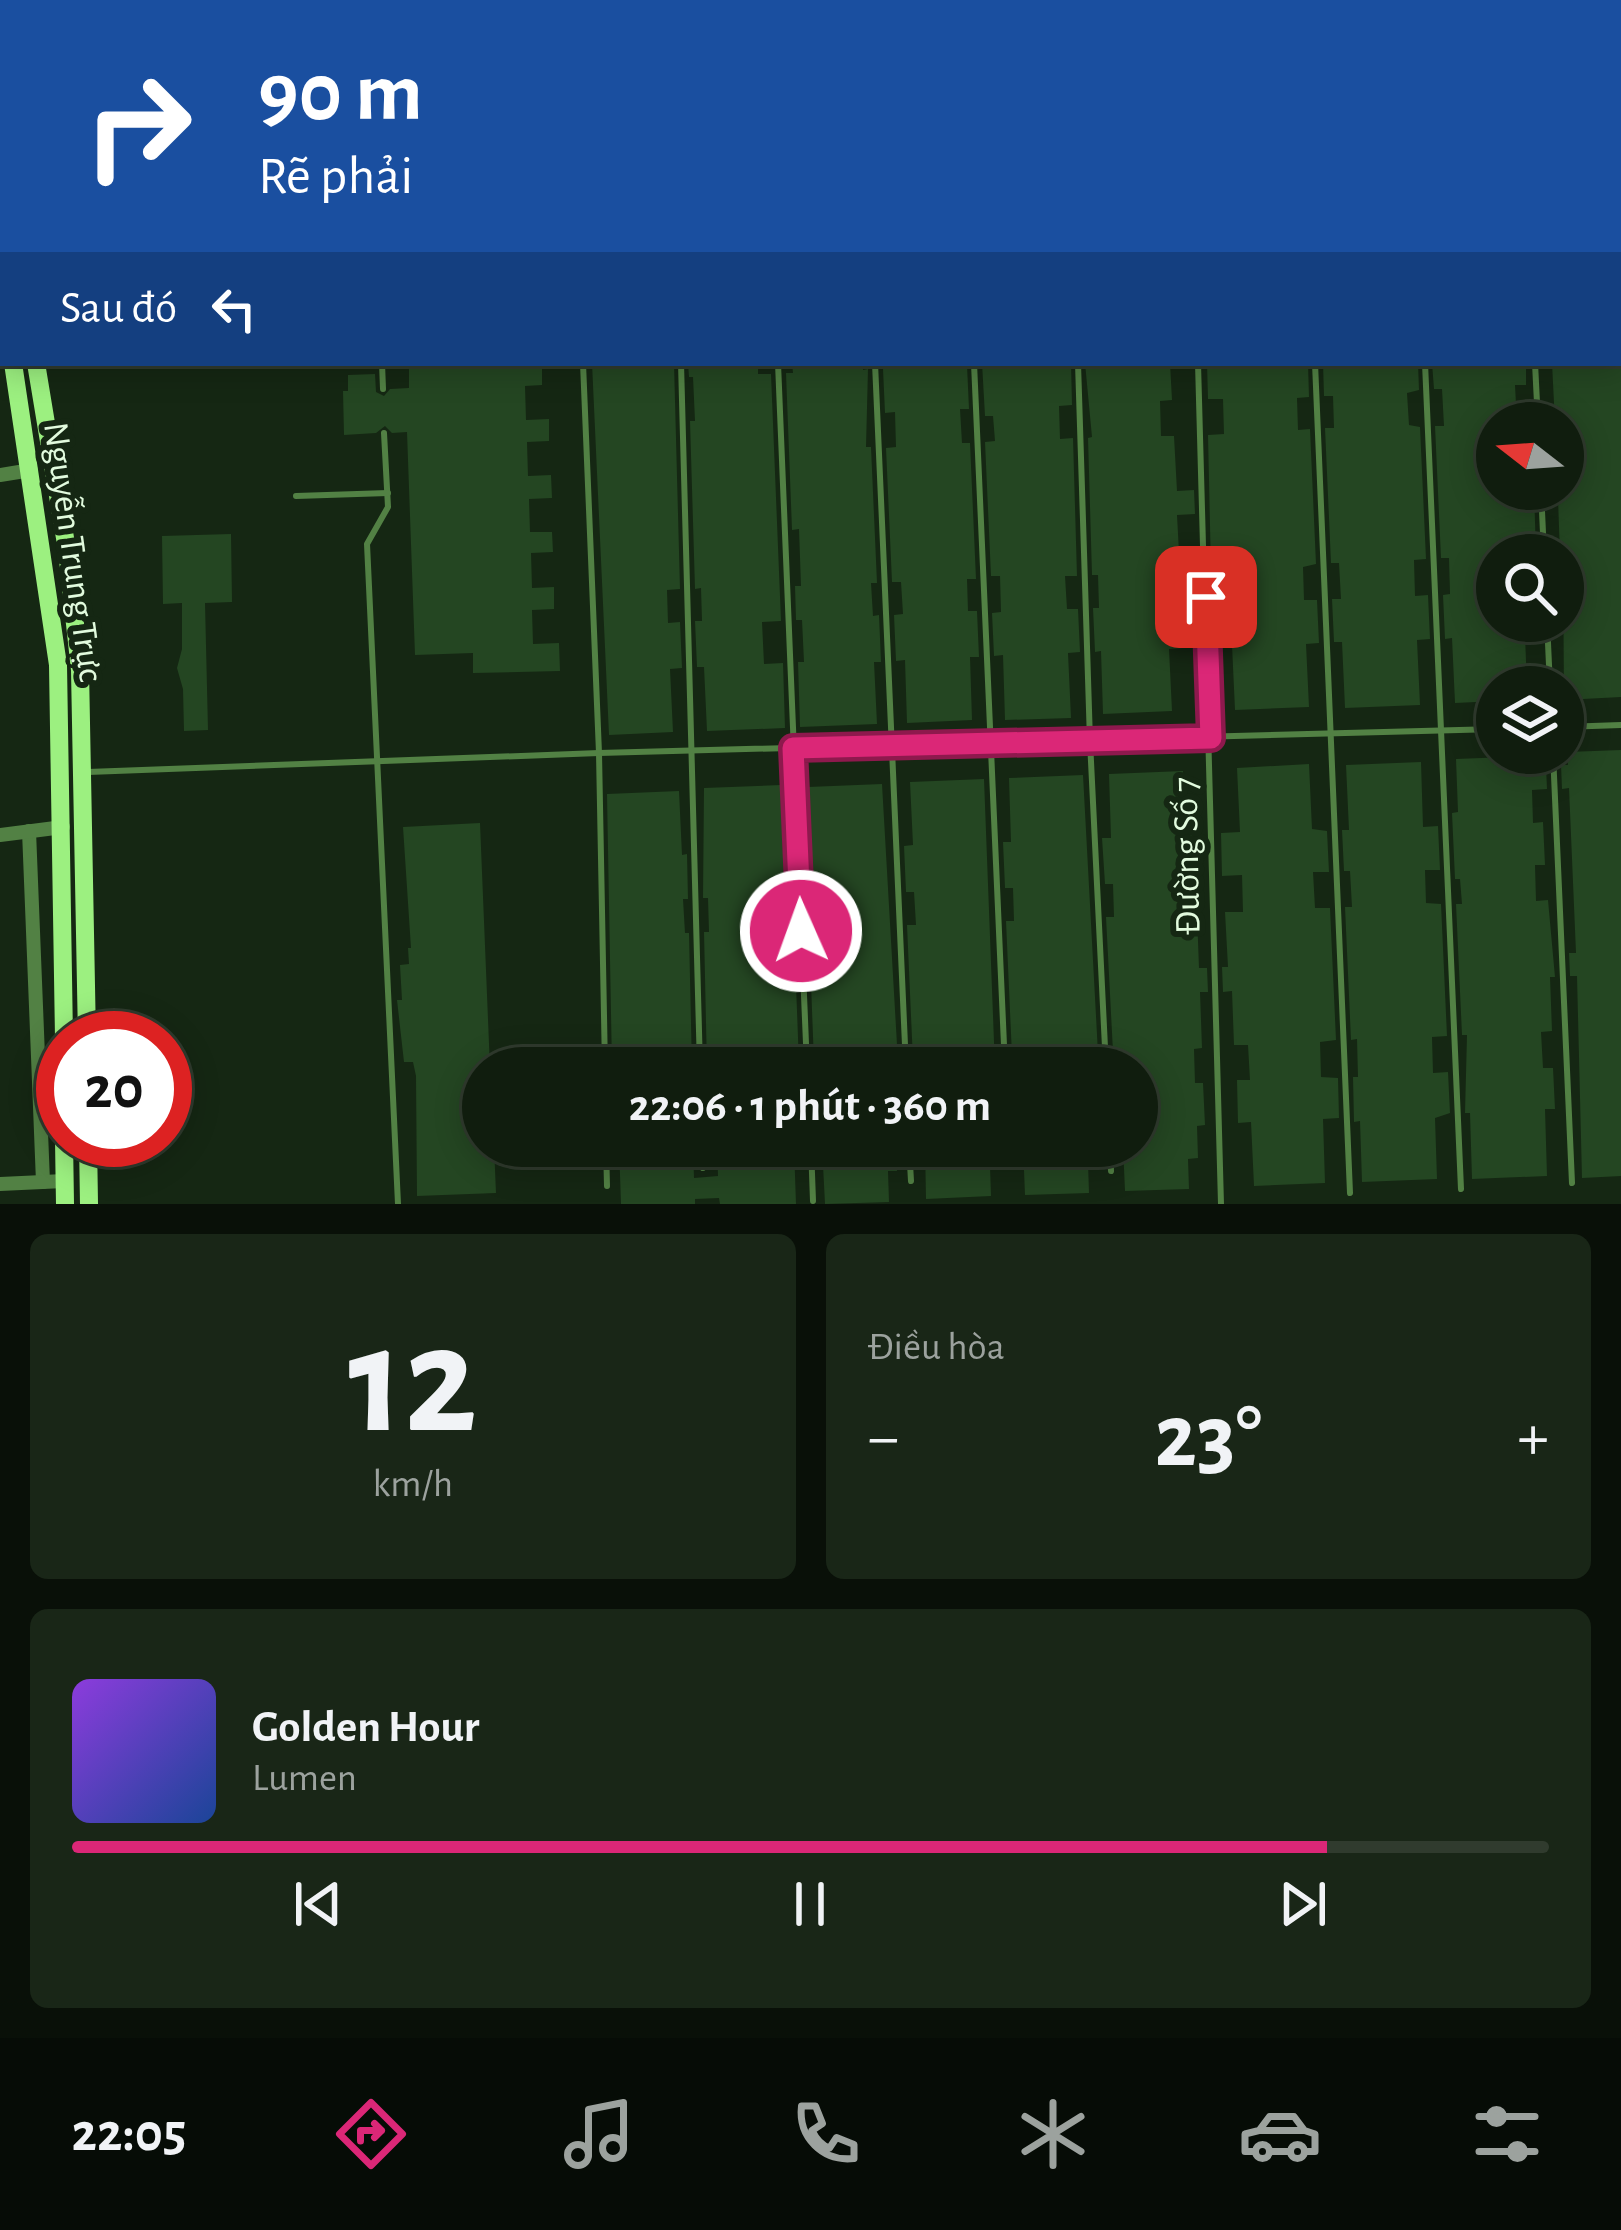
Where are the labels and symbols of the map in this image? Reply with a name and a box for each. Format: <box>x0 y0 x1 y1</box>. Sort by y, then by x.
north arrow <box>1476 402 1584 510</box>
street label: Nguyễn Trung Trực <box>37 420 110 684</box>
pin <box>1155 546 1257 648</box>
street label: Đường Số 7 <box>1168 777 1206 935</box>
position arrow <box>738 868 864 994</box>
speed limit sign: 20 <box>36 1011 192 1167</box>

